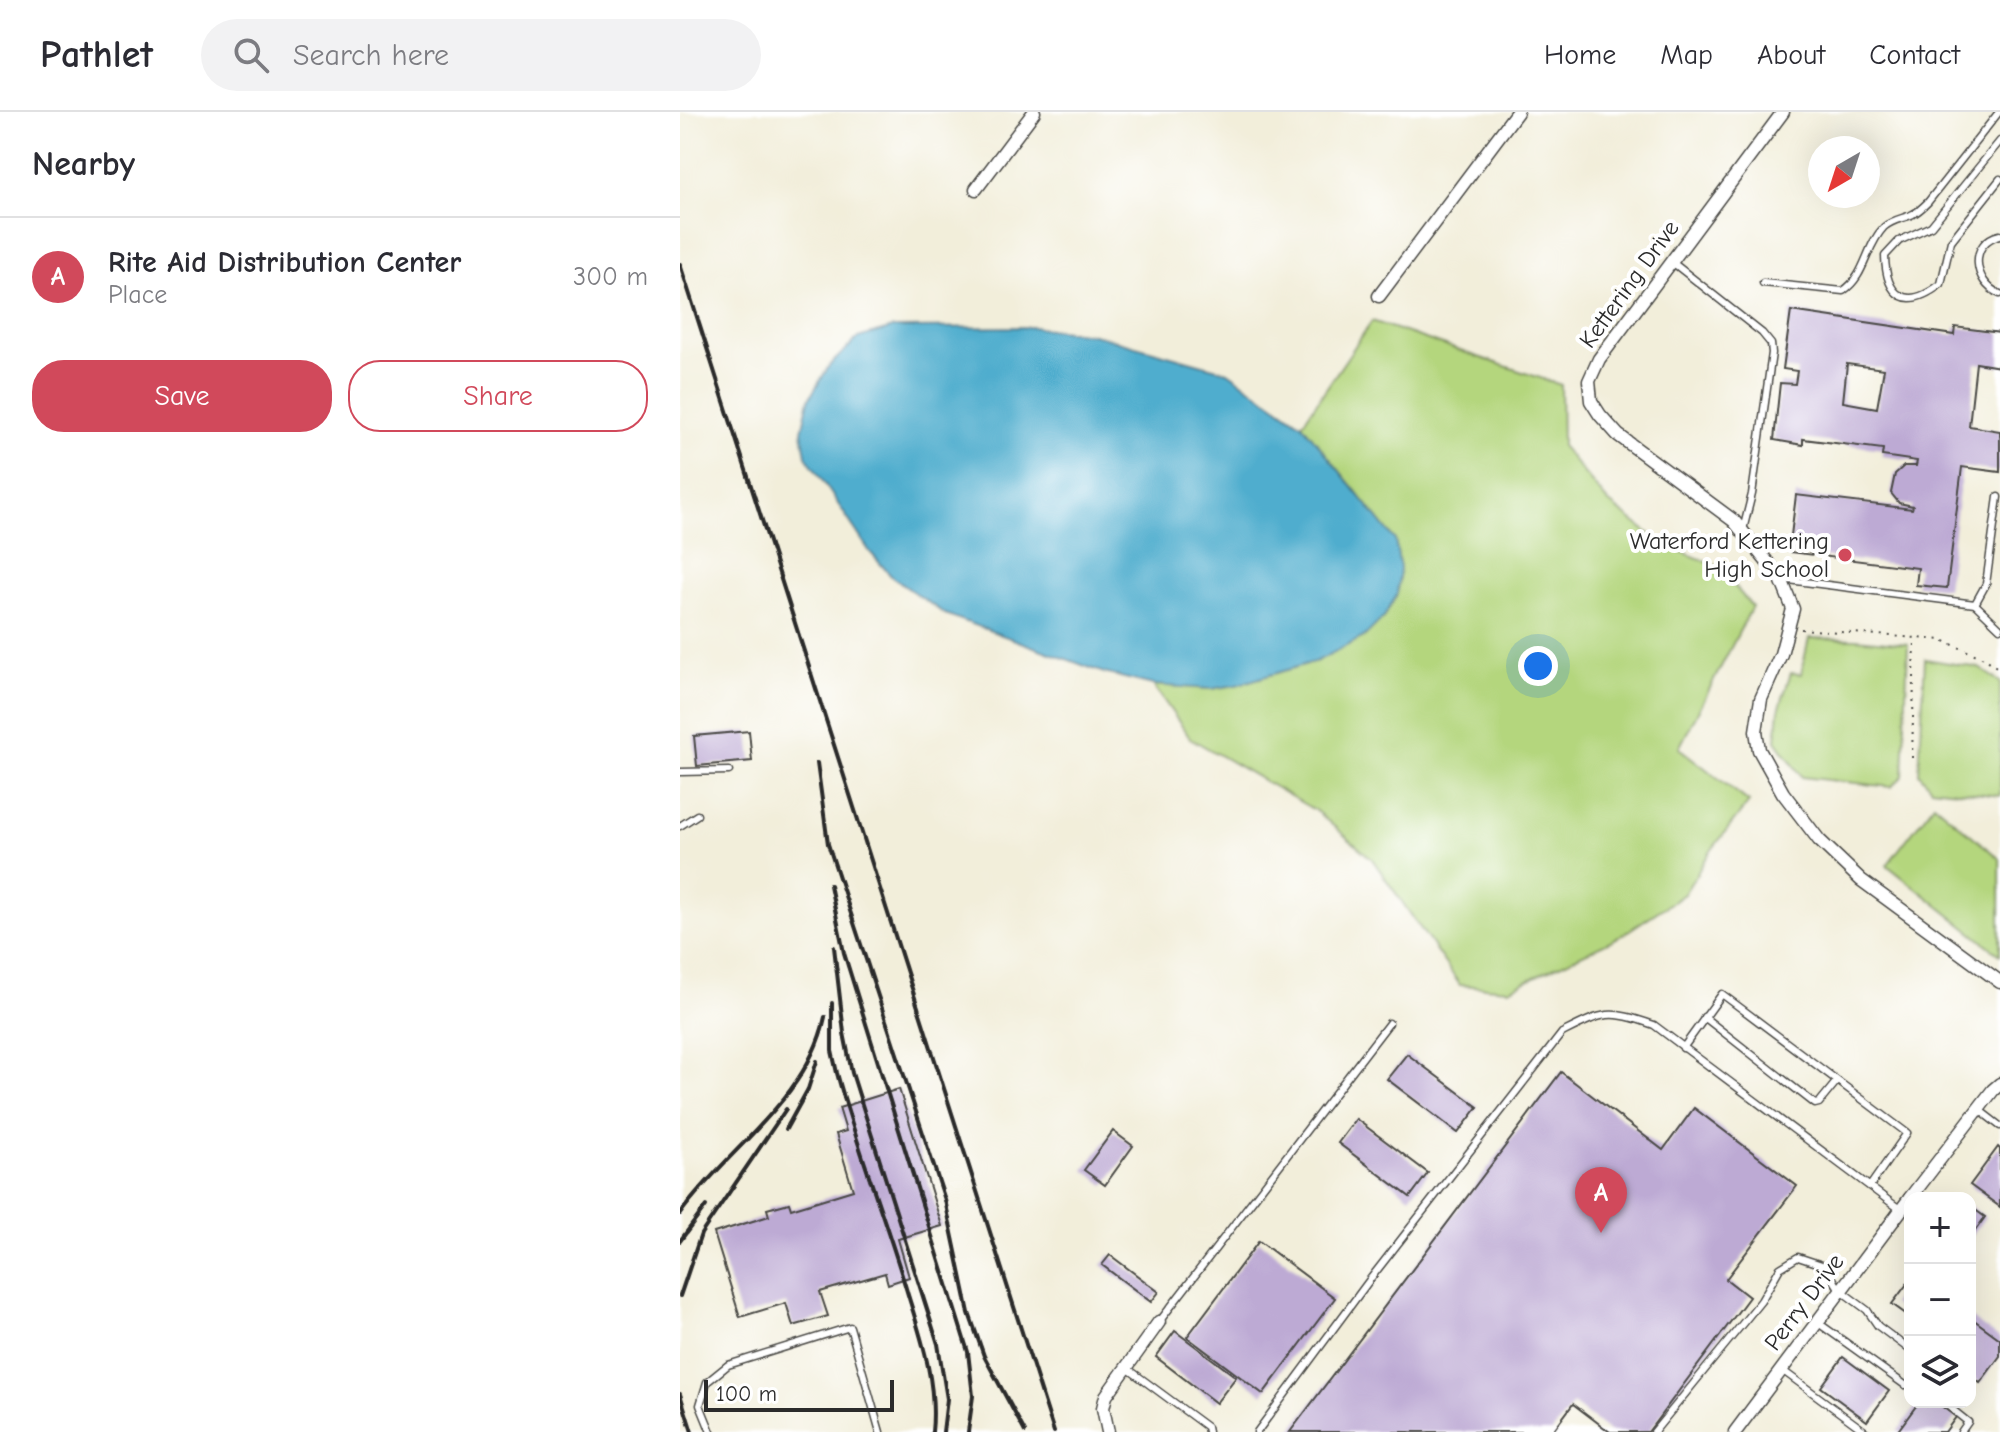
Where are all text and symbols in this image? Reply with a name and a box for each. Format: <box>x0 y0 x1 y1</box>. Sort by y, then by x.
search box <box>201 19 761 91</box>
text: Pathlet <box>40 33 153 77</box>
icon: search <box>229 33 273 77</box>
text: Search here <box>293 38 449 73</box>
text: Home <box>1544 39 1616 71</box>
text: Map <box>1660 39 1713 71</box>
text: About <box>1757 39 1825 71</box>
text: Contact <box>1869 39 1960 71</box>
north arrow <box>1808 136 1880 208</box>
text: Nearby <box>32 144 135 184</box>
street label: Kettering Drive <box>1573 215 1685 353</box>
text: Rite Aid Distribution Center <box>108 245 461 280</box>
text: A <box>51 262 65 292</box>
text: 300 m <box>573 262 648 292</box>
text: Place <box>108 280 167 310</box>
button: Save <box>32 360 332 432</box>
button: Share <box>348 360 648 432</box>
place label: Waterford Kettering High School <box>1630 527 1829 583</box>
marker: Waterford Kettering High School <box>1836 546 1854 564</box>
your location <box>1518 646 1558 686</box>
pin: A <box>1575 1167 1627 1233</box>
map controls <box>1904 1192 1976 1408</box>
button: + <box>1904 1192 1976 1264</box>
street label: Perry Drive <box>1759 1248 1849 1356</box>
button: − <box>1904 1264 1976 1336</box>
button: layers <box>1904 1336 1976 1408</box>
scale bar <box>704 1376 894 1412</box>
text: 100 m <box>716 1381 777 1407</box>

